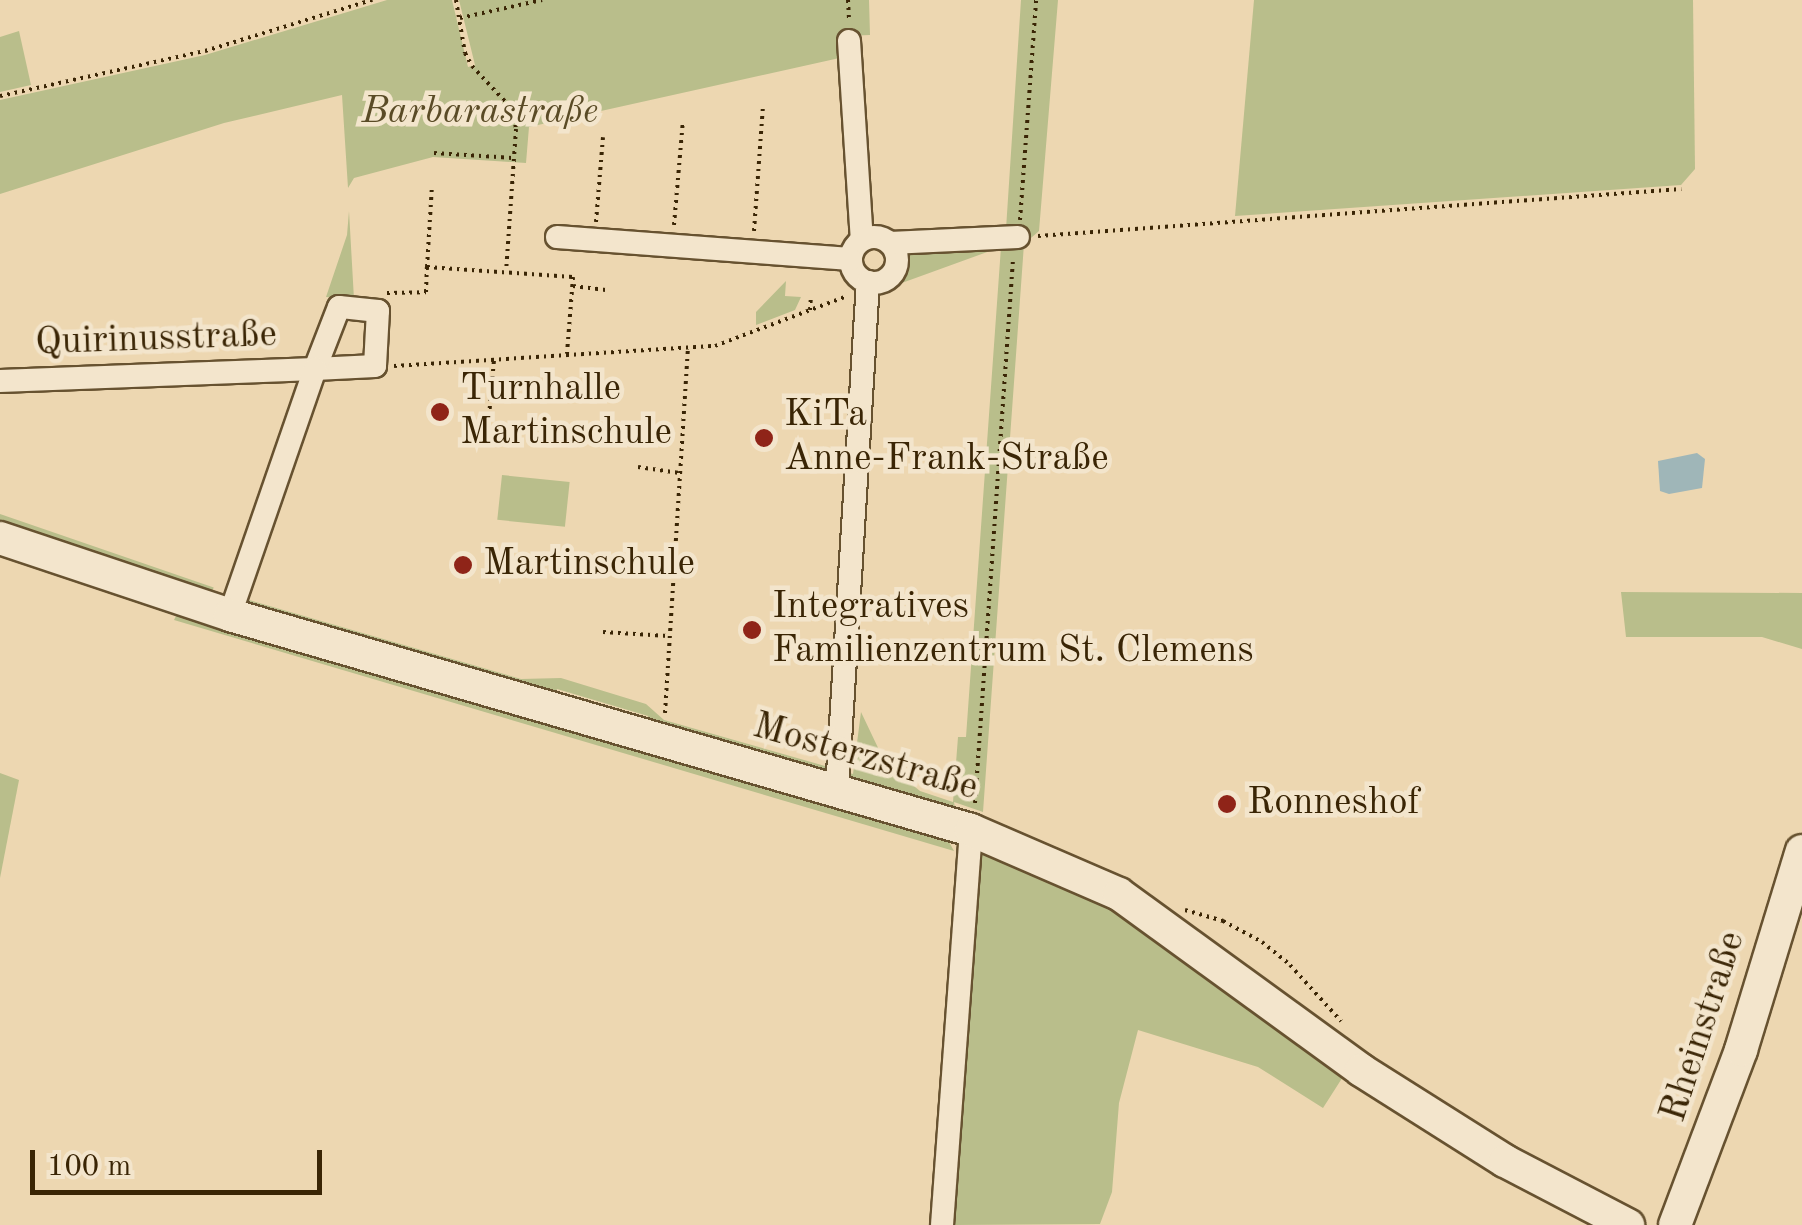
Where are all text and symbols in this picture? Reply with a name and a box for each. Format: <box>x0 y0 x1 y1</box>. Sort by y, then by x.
park label: Barbarastraße <box>362 90 598 136</box>
street label: Quirinusstraße <box>34 313 278 367</box>
place label: Turnhalle Martinschule <box>460 367 672 456</box>
place label: KiTa Anne-Frank-Straße <box>784 393 1109 482</box>
marker: Turnhalle Martinschule <box>429 401 451 423</box>
marker: KiTa Anne-Frank-Straße <box>753 427 775 449</box>
place label: Martinschule <box>483 542 695 588</box>
marker: Martinschule <box>452 554 474 576</box>
place label: Integratives Familienzentrum St. Clemens <box>772 585 1254 674</box>
marker: Integratives Familienzentrum St. Clemens <box>741 619 763 641</box>
street label: Mosterzstraße <box>747 704 983 812</box>
place label: Ronneshof <box>1247 781 1420 827</box>
marker: Ronneshof <box>1216 793 1238 815</box>
street label: Rheinstraße <box>1652 926 1756 1128</box>
scale bar <box>35 1130 328 1192</box>
text: 100 m <box>47 1152 131 1182</box>

